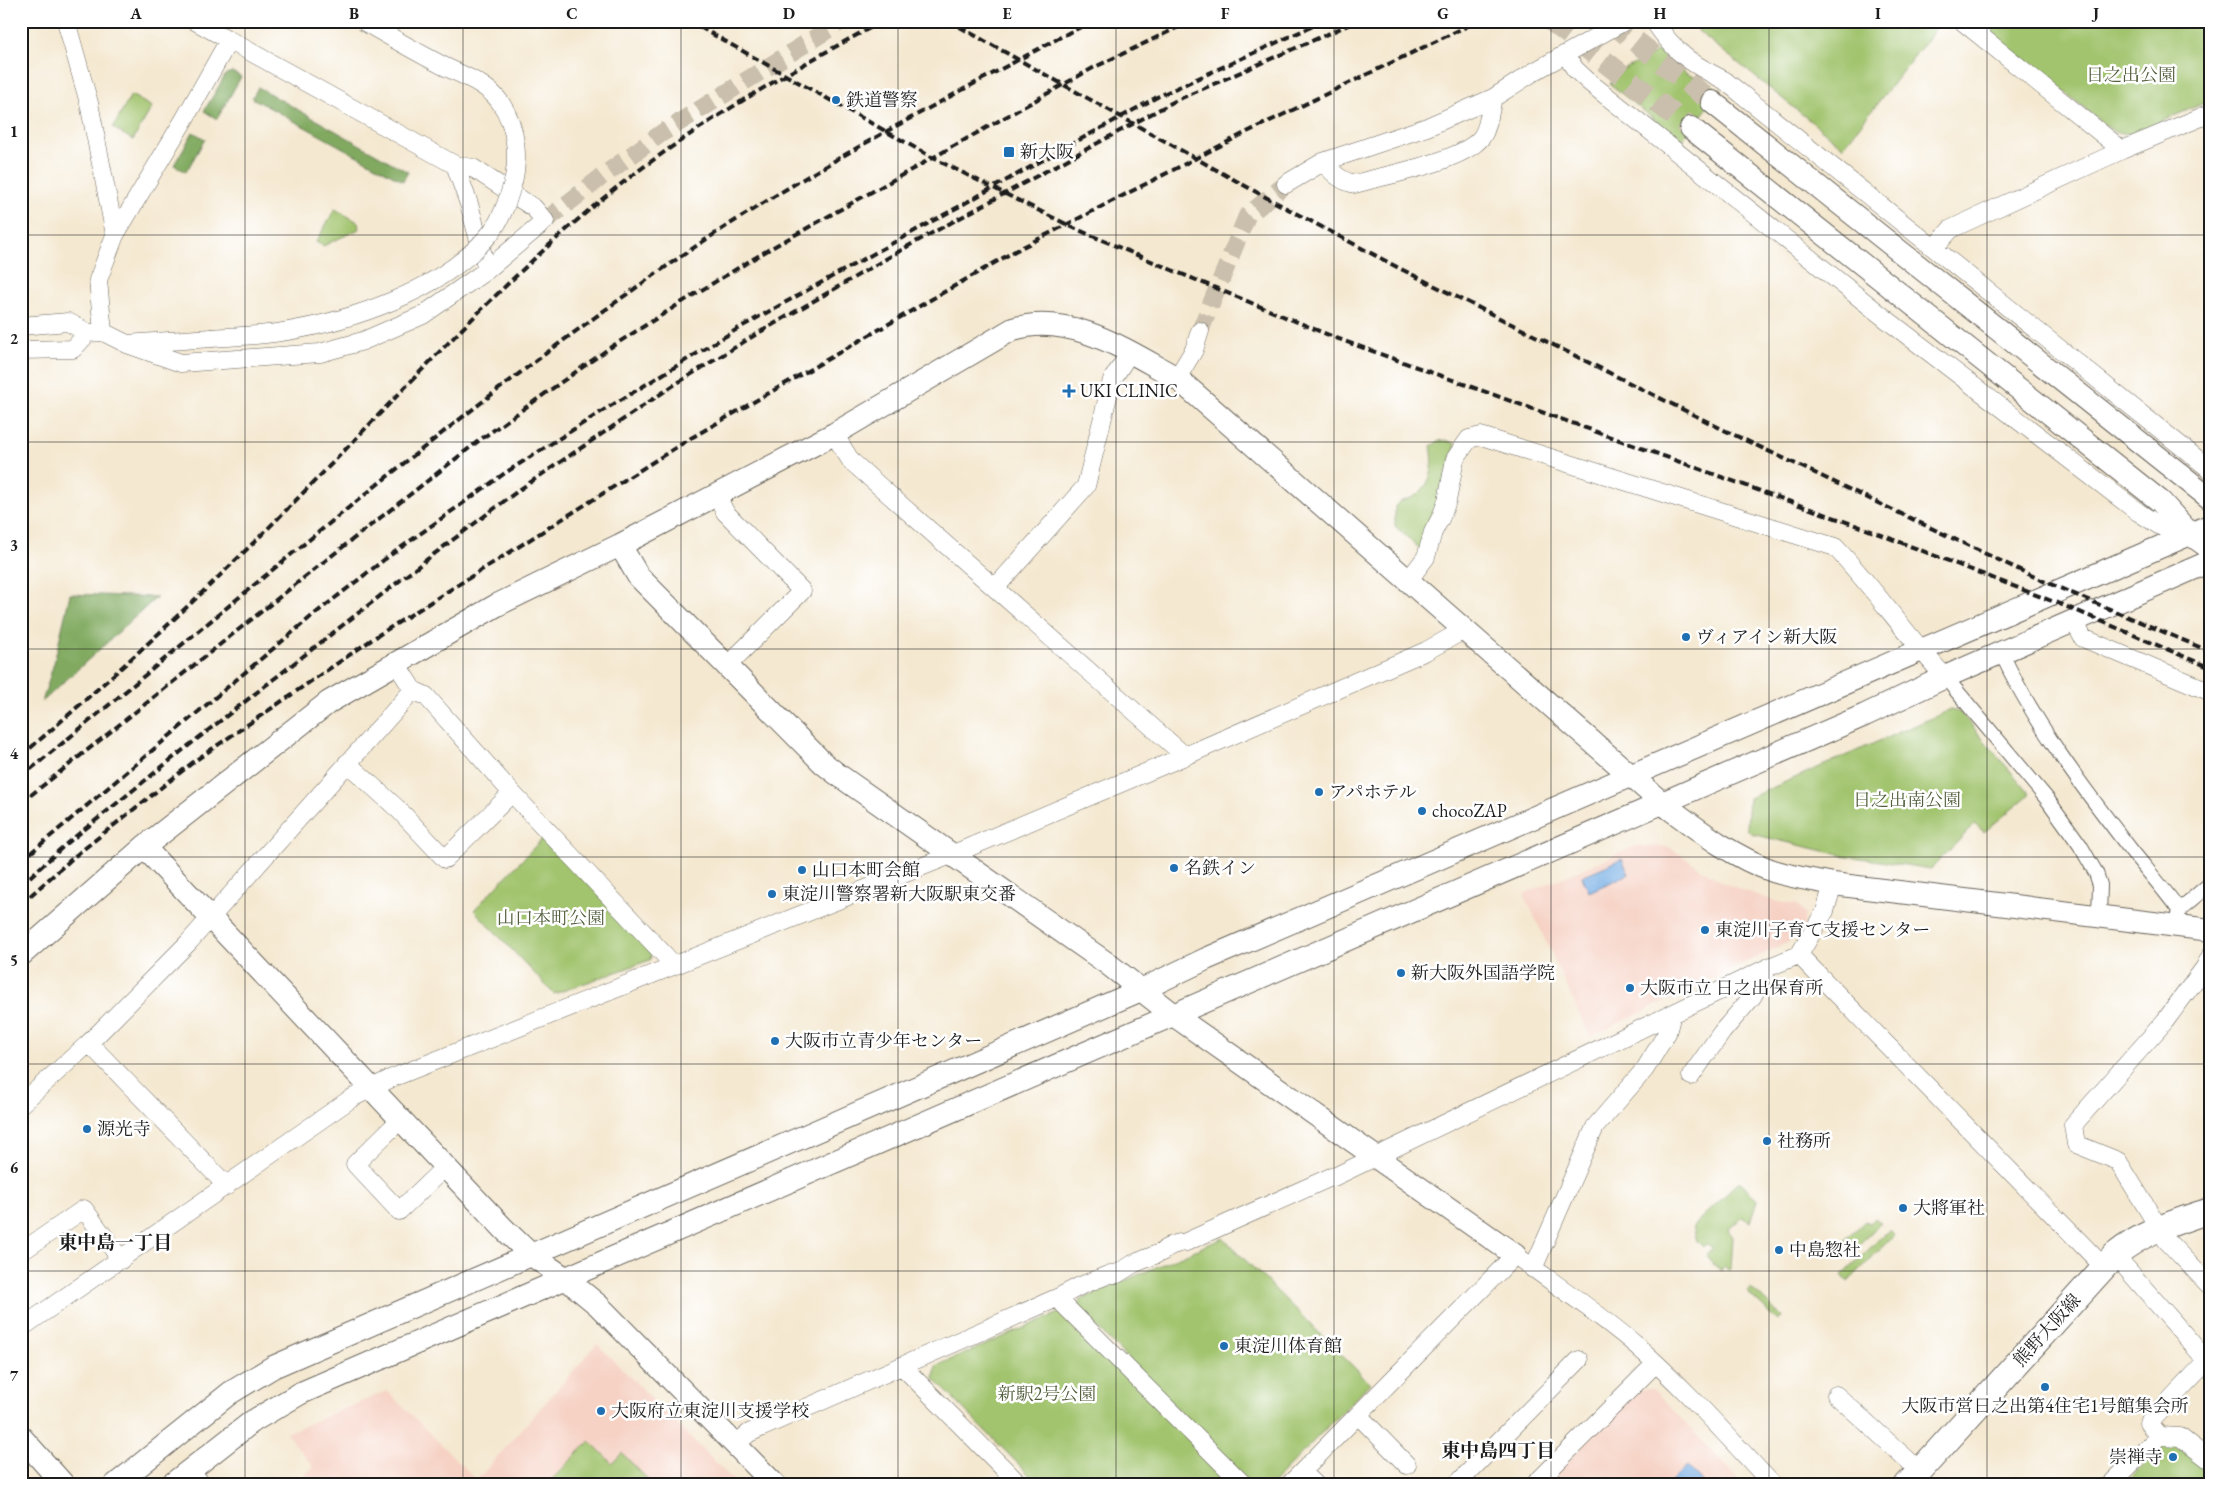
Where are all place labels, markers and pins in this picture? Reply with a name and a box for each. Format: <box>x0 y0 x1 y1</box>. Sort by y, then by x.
place label: 鉄道警察 <box>846 88 918 111</box>
marker: 鉄道警察 <box>830 94 842 106</box>
place label: 新大阪 <box>1020 140 1074 163</box>
marker: 新大阪 <box>1002 145 1016 159</box>
place label: UKI CLINIC <box>1080 379 1178 402</box>
marker: UKI CLINIC <box>1062 384 1076 398</box>
place label: ヴィアイン新大阪 <box>1696 625 1837 648</box>
marker: ヴィアイン新大阪 <box>1680 631 1692 643</box>
place label: アパホテル <box>1329 780 1417 803</box>
marker: アパホテル <box>1313 786 1325 798</box>
place label: chocoZAP <box>1432 799 1507 822</box>
marker: chocoZAP <box>1416 805 1428 817</box>
place label: 名鉄イン <box>1184 856 1256 879</box>
place label: 山口本町会館 <box>812 858 920 881</box>
marker: 名鉄イン <box>1168 862 1180 874</box>
marker: 山口本町会館 <box>796 864 808 876</box>
place label: 東淀川警察署新大阪駅東交番 <box>782 882 1016 905</box>
marker: 東淀川警察署新大阪駅東交番 <box>766 888 778 900</box>
place label: 東淀川子育て支援センター <box>1715 918 1930 941</box>
marker: 東淀川子育て支援センター <box>1699 924 1711 936</box>
place label: 新大阪外国語学院 <box>1411 961 1555 984</box>
marker: 新大阪外国語学院 <box>1395 967 1407 979</box>
place label: 大阪市立 日之出保育所 <box>1640 976 1824 999</box>
marker: 大阪市立 日之出保育所 <box>1624 982 1636 994</box>
place label: 大阪市立青少年センター <box>785 1029 982 1052</box>
marker: 大阪市立青少年センター <box>769 1035 781 1047</box>
place label: 源光寺 <box>97 1117 151 1140</box>
marker: 源光寺 <box>81 1123 93 1135</box>
place label: 社務所 <box>1777 1129 1831 1152</box>
marker: 社務所 <box>1761 1135 1773 1147</box>
place label: 大將軍社 <box>1913 1196 1985 1219</box>
marker: 大將軍社 <box>1897 1202 1909 1214</box>
place label: 中島惣社 <box>1789 1238 1861 1261</box>
marker: 中島惣社 <box>1773 1244 1785 1256</box>
place label: 東淀川体育館 <box>1234 1334 1342 1357</box>
marker: 東淀川体育館 <box>1218 1340 1230 1352</box>
marker: 大阪市営日之出第4住宅1号館集会所 <box>2039 1381 2051 1393</box>
place label: 大阪市営日之出第4住宅1号館集会所 <box>1901 1394 2189 1417</box>
place label: 大阪府立東淀川支援学校 <box>611 1399 809 1422</box>
marker: 大阪府立東淀川支援学校 <box>595 1405 607 1417</box>
place label: 崇禅寺 <box>2109 1445 2163 1468</box>
marker: 崇禅寺 <box>2167 1451 2179 1463</box>

